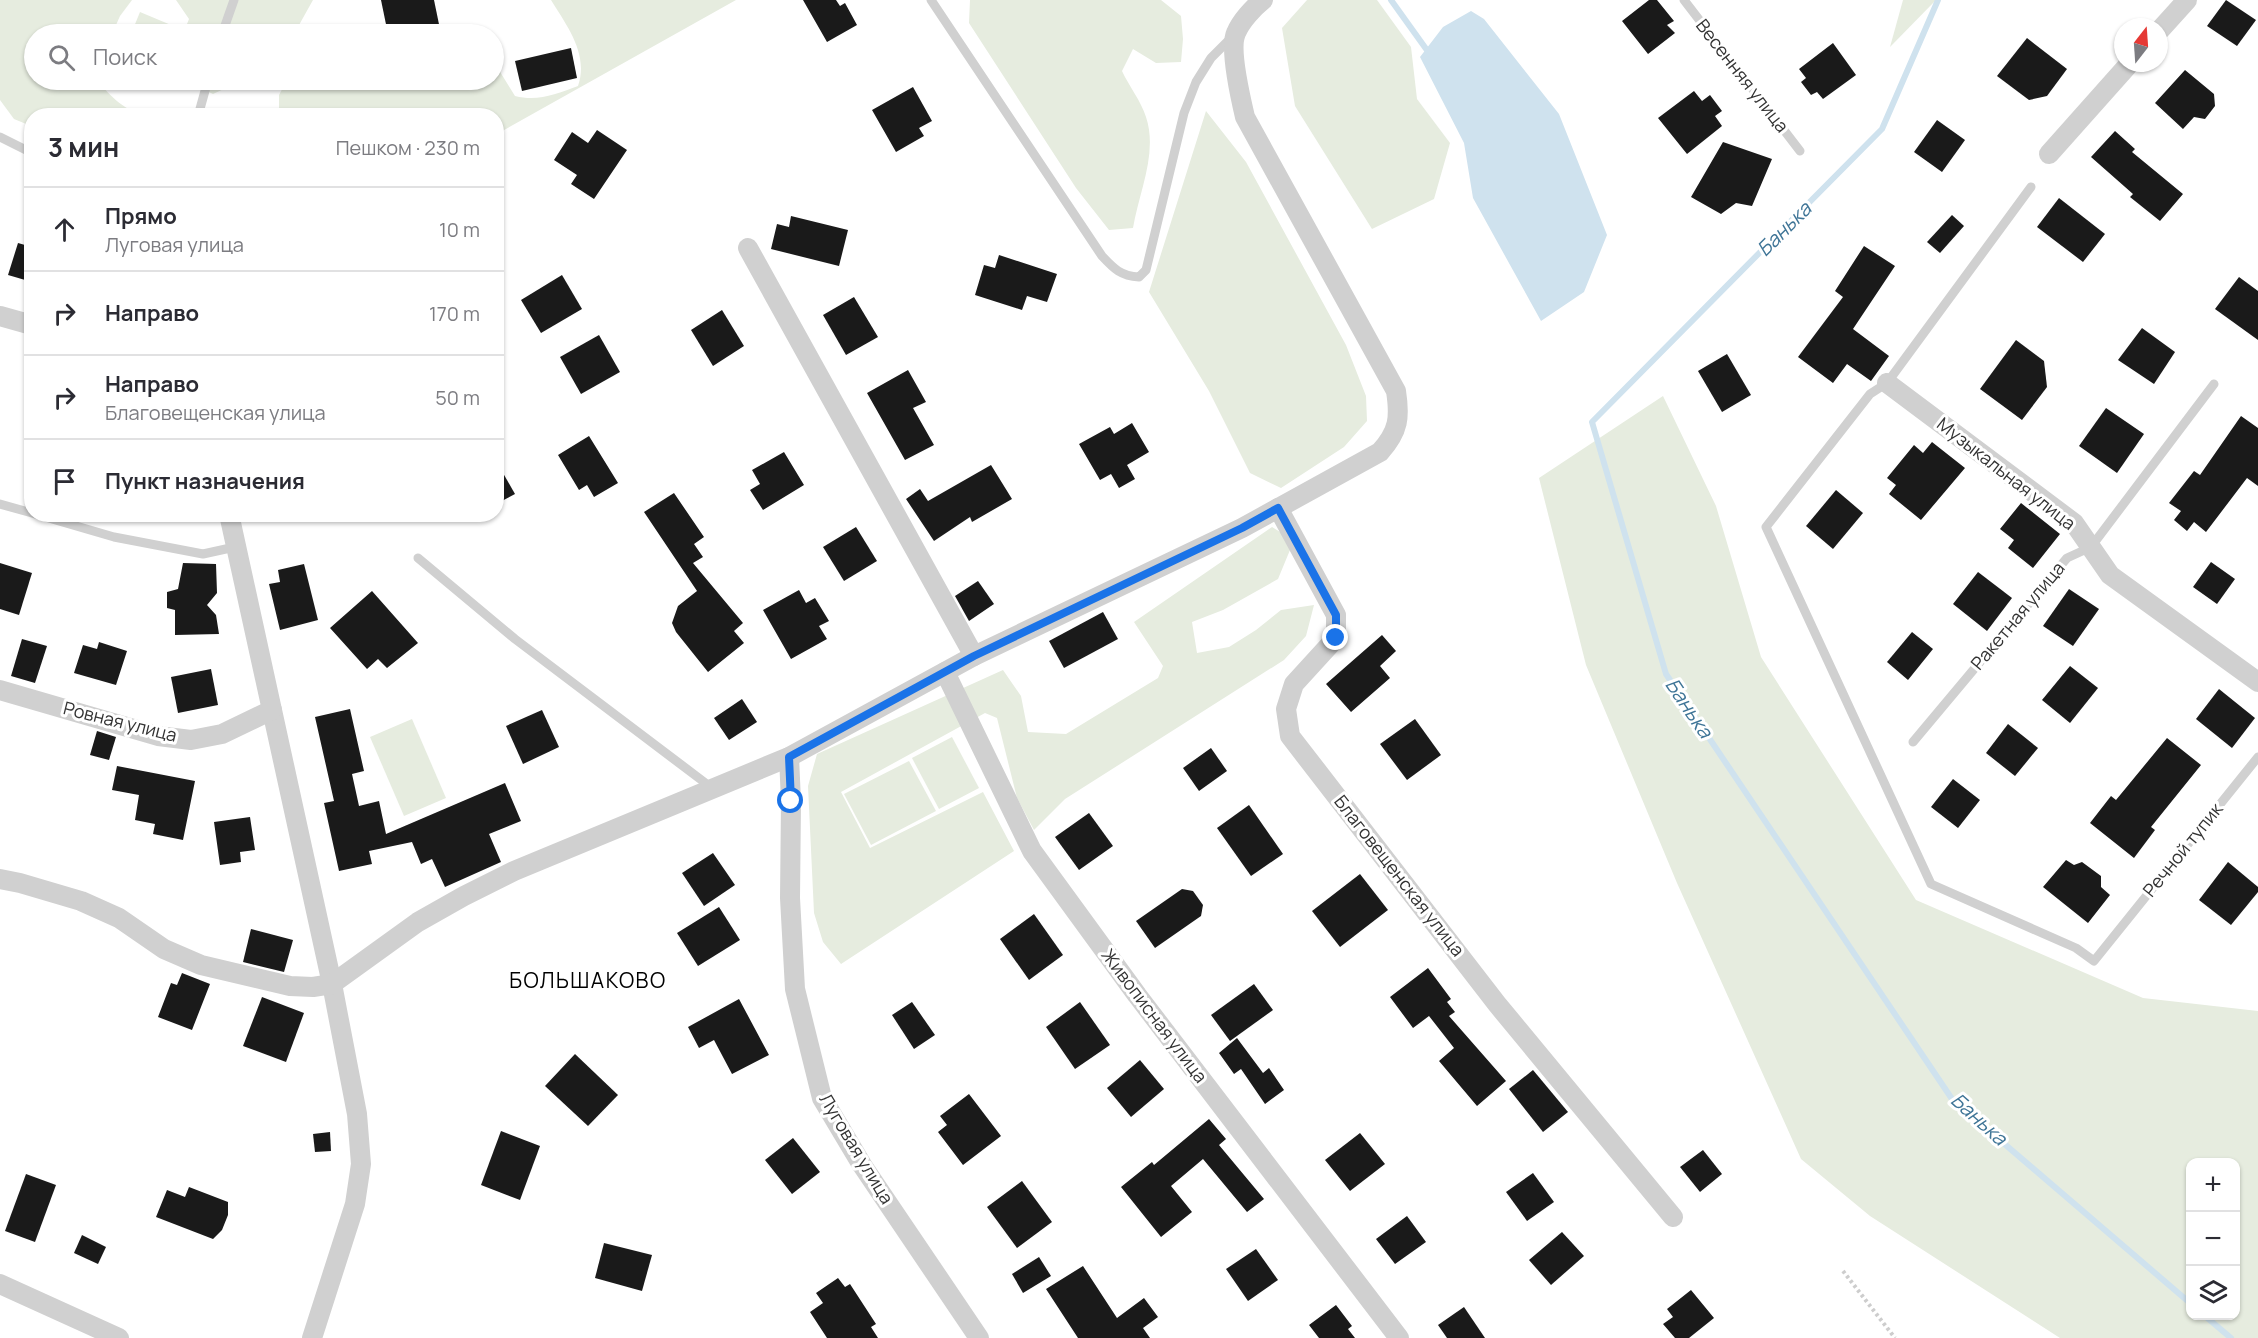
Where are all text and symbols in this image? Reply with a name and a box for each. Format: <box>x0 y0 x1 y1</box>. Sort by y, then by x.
street label: Весенняя улица <box>1691 14 1795 137</box>
north arrow <box>2114 18 2168 72</box>
search box <box>24 24 504 90</box>
icon: search <box>45 41 78 74</box>
text: Поиск <box>93 42 157 72</box>
text: 3 мин <box>48 129 119 165</box>
text: Пешком · 230 m <box>336 134 480 161</box>
water label: Банька <box>1751 195 1817 262</box>
text: Прямо <box>105 201 177 231</box>
icon: ahead <box>48 213 81 246</box>
text: 10 m <box>439 216 480 243</box>
text: Луговая улица <box>105 231 244 258</box>
icon: right <box>48 297 81 330</box>
text: Направо <box>105 298 199 328</box>
text: 170 m <box>429 300 480 327</box>
text: Направо <box>105 369 199 399</box>
icon: right <box>48 381 81 414</box>
text: 50 m <box>435 384 480 411</box>
text: Благовещенская улица <box>105 399 326 426</box>
street label: Музыкальная улица <box>1932 412 2081 535</box>
icon: arrive <box>48 465 81 498</box>
text: Пункт назначения <box>105 466 305 496</box>
street label: Ракетная улица <box>1965 556 2069 674</box>
route end <box>1322 624 1348 650</box>
water label: Банька <box>1660 673 1720 744</box>
street label: Ровная улица <box>61 695 180 747</box>
route start <box>777 787 803 813</box>
street label: Благовещенская улица <box>1329 790 1470 961</box>
street label: Речной тупик <box>2137 797 2228 901</box>
street label: Живописная улица <box>1096 943 1213 1087</box>
district label: БОЛЬШАКОВО <box>509 966 667 994</box>
water label: Банька <box>1946 1086 2014 1152</box>
street label: Луговая улица <box>814 1089 899 1208</box>
map controls <box>2186 1158 2240 1320</box>
button: + <box>2186 1158 2240 1212</box>
button: − <box>2186 1212 2240 1266</box>
button: layers <box>2186 1266 2240 1320</box>

